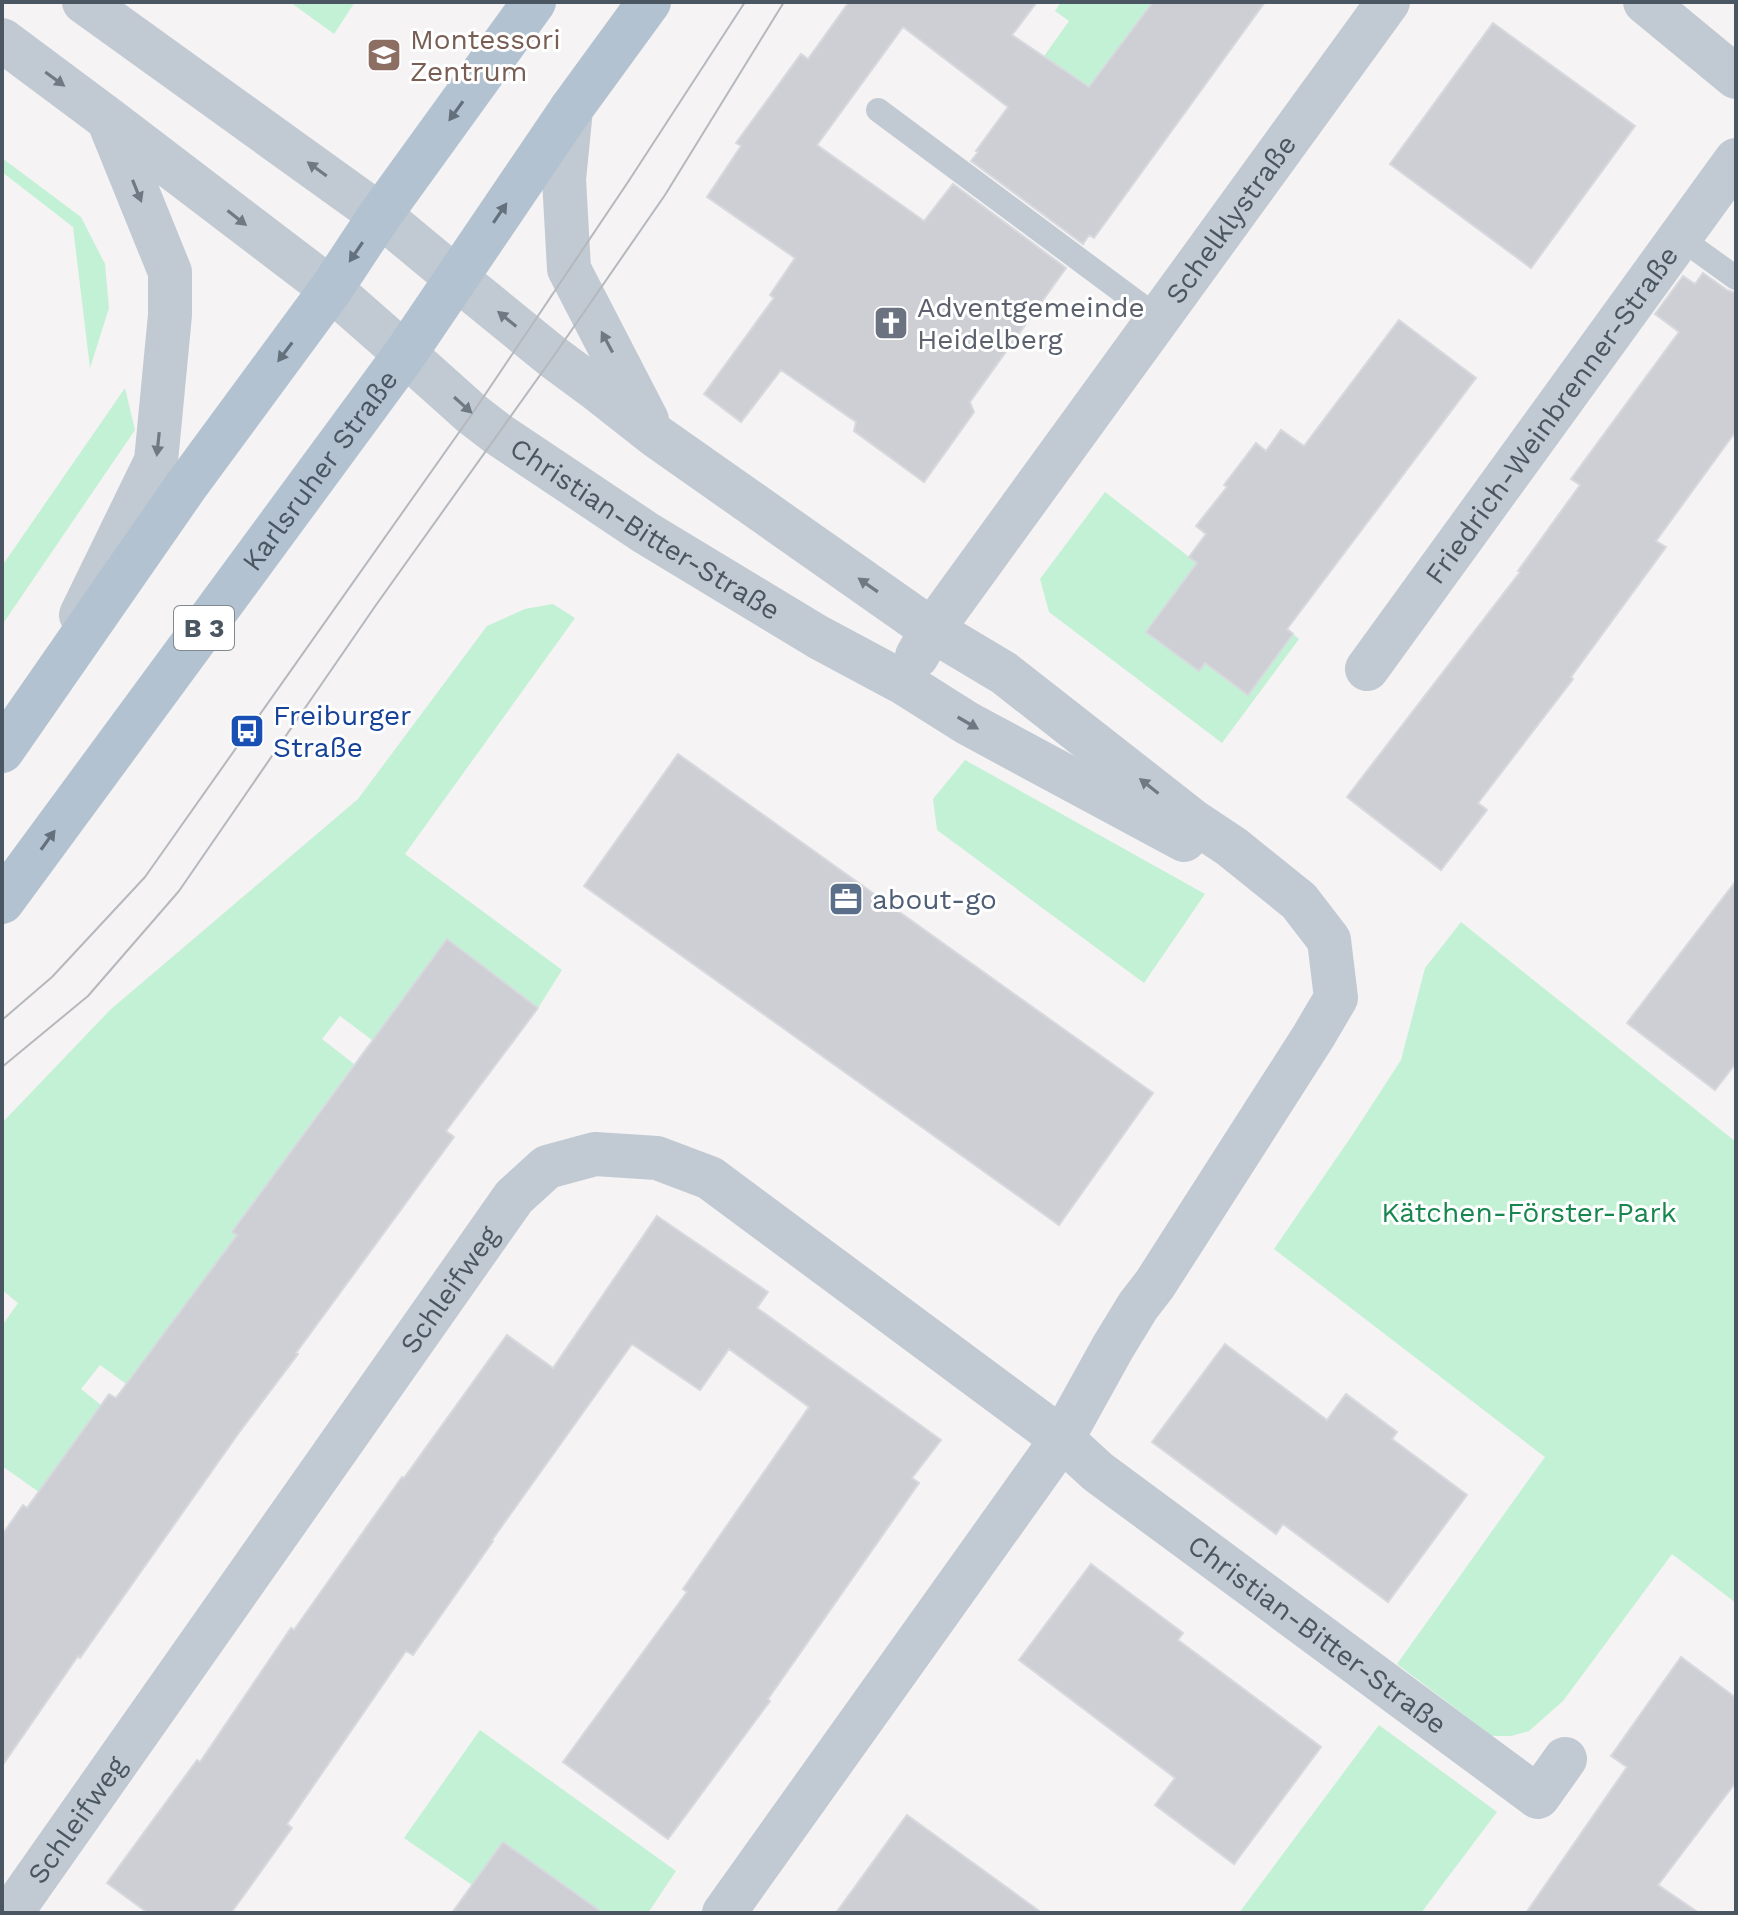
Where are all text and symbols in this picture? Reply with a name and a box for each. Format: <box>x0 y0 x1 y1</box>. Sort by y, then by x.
place label: Montessori Zentrum <box>410 23 561 88</box>
school or university icon: Montessori Zentrum <box>365 36 403 74</box>
one-way arrow <box>45 71 65 87</box>
one-way arrow <box>449 100 464 121</box>
street label: Schelklystraße <box>1158 128 1303 310</box>
one-way arrow <box>306 162 327 178</box>
one-way arrow <box>131 179 144 203</box>
one-way arrow <box>493 203 508 224</box>
one-way arrow <box>227 209 247 225</box>
street label: Friedrich-Weinbrenner-Straße <box>1418 239 1685 590</box>
one-way arrow <box>349 242 364 263</box>
place label: Adventgemeinde Heidelberg <box>917 291 1145 356</box>
church icon: Adventgemeinde Heidelberg <box>872 304 910 342</box>
one-way arrow <box>497 311 517 328</box>
one-way arrow <box>600 331 613 354</box>
one-way arrow <box>277 341 293 362</box>
street label: Karlsruher Straße <box>235 363 404 577</box>
one-way arrow <box>453 396 472 414</box>
street label: Christian-Bitter-Straße <box>504 431 786 627</box>
one-way arrow <box>151 432 164 457</box>
one-way arrow <box>858 578 879 593</box>
road number: B 3 <box>174 606 234 650</box>
place label: Freiburger Straße <box>273 699 412 764</box>
bus stop icon: Freiburger Straße <box>228 712 266 750</box>
one-way arrow <box>957 716 979 730</box>
one-way arrow <box>1139 778 1159 794</box>
one-way arrow <box>40 829 56 850</box>
office icon: about-go <box>827 880 865 918</box>
place label: about-go <box>872 883 997 916</box>
park label: Kätchen-Förster-Park <box>1381 1196 1677 1229</box>
street label: Schleifweg <box>393 1219 505 1360</box>
street label: Christian-Bitter-Straße <box>1182 1528 1453 1741</box>
street label: Schleifweg <box>20 1750 133 1890</box>

